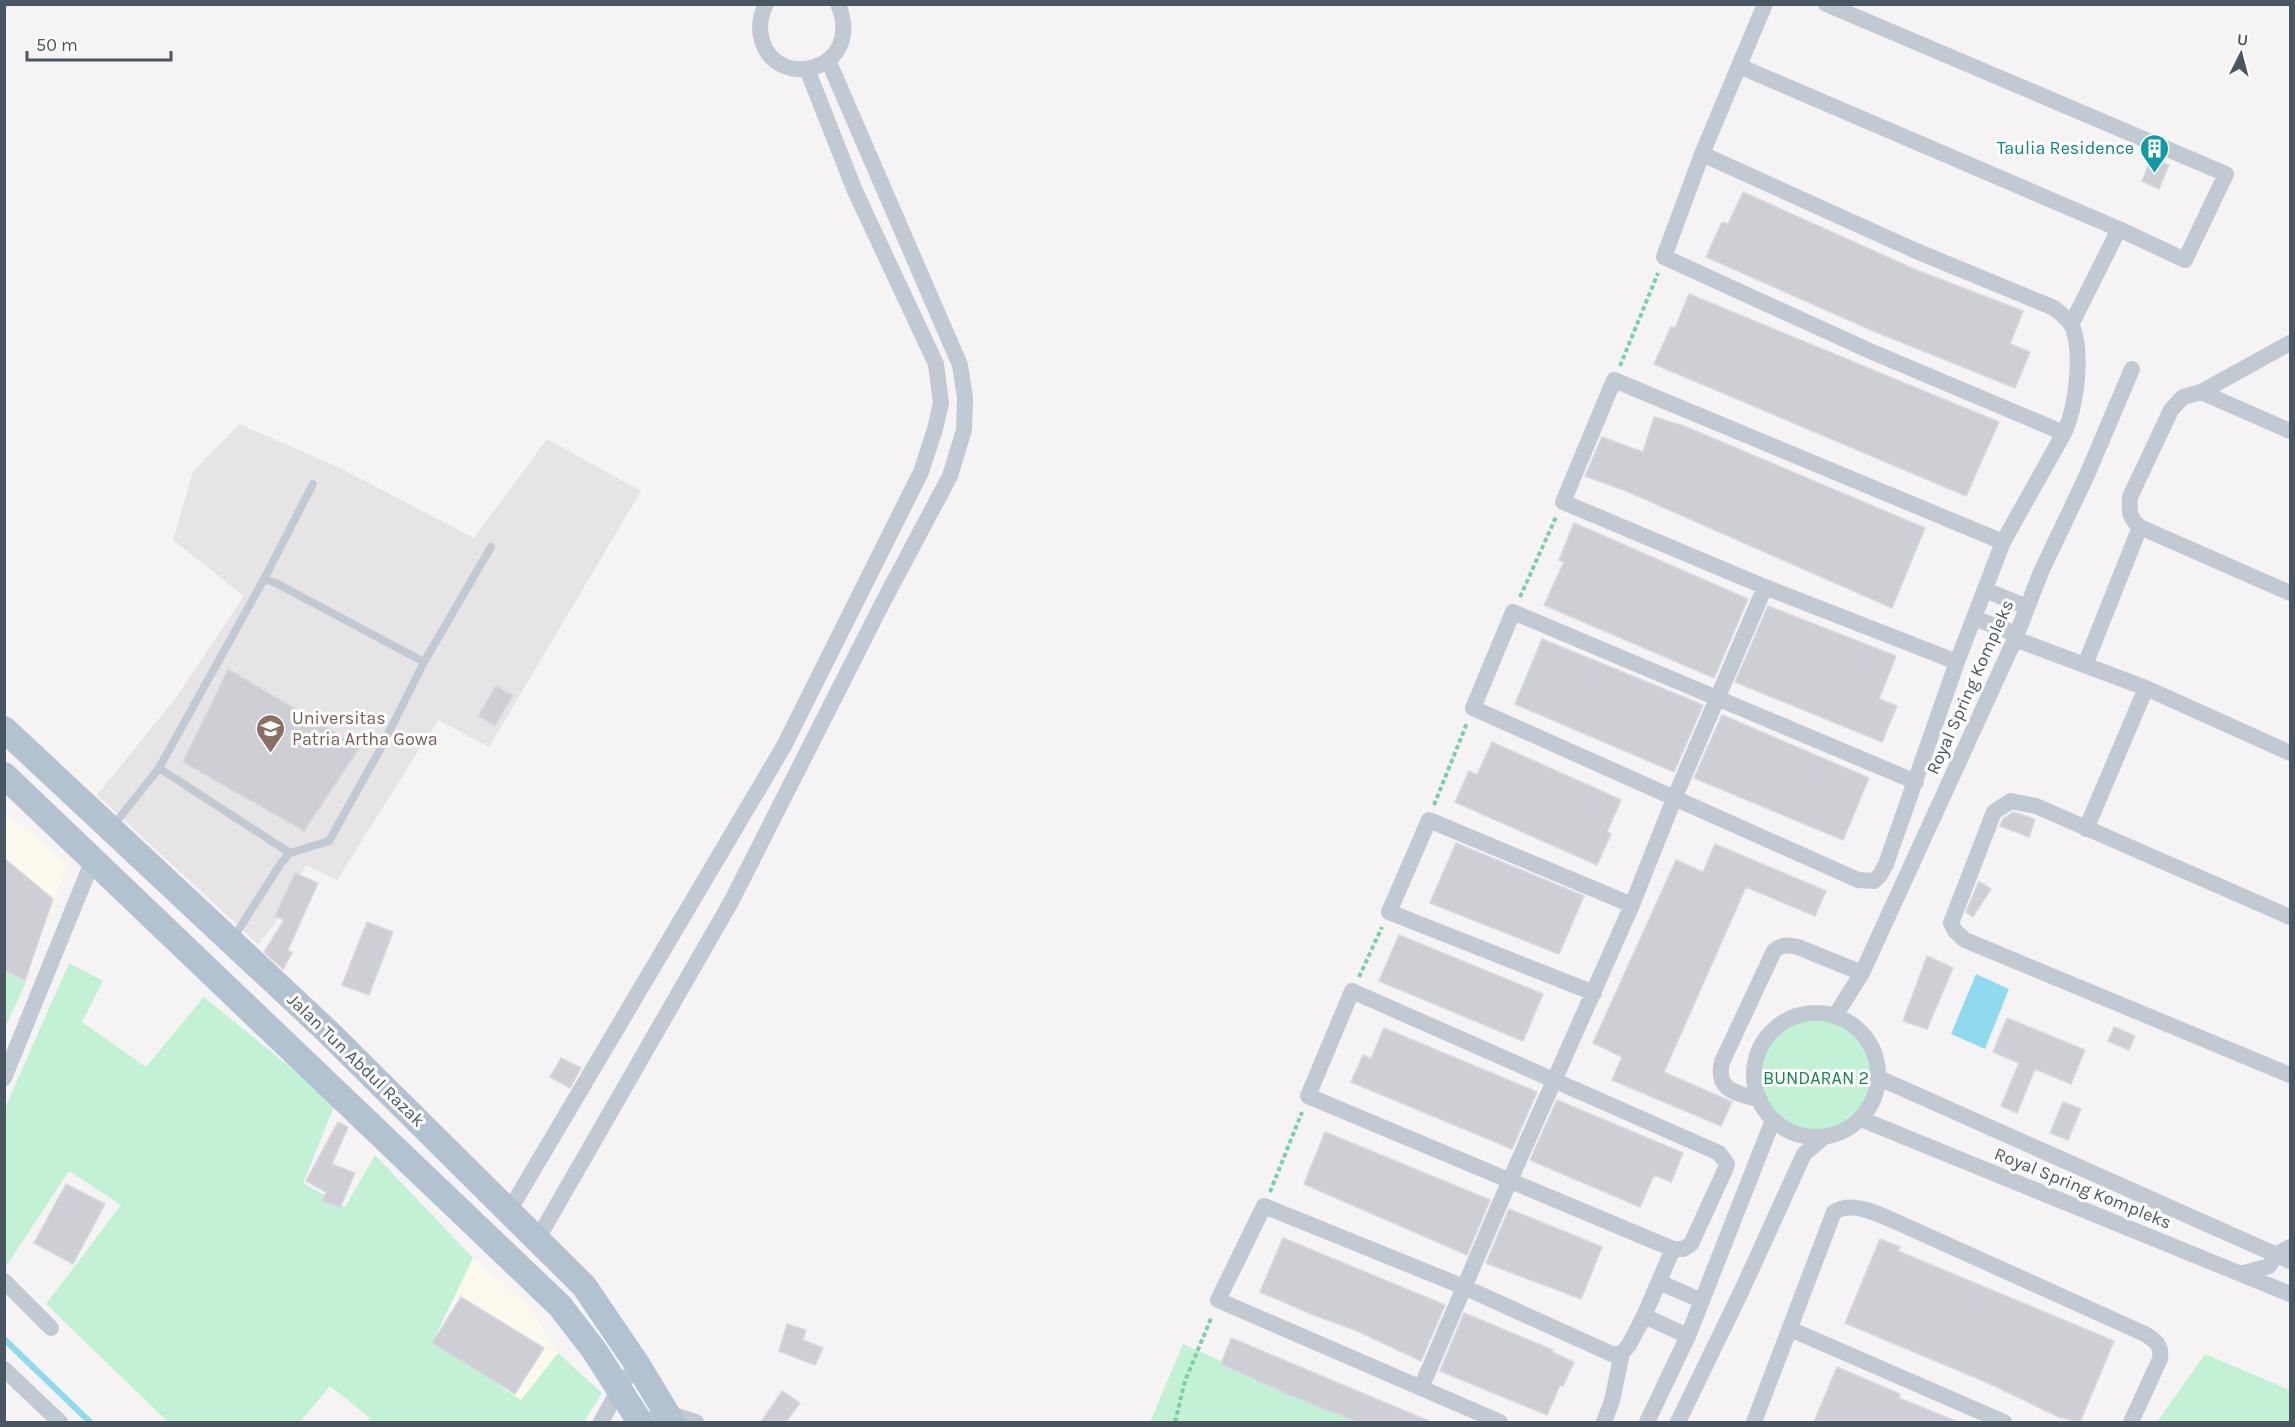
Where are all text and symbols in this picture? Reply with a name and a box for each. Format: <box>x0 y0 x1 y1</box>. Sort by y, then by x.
scale bar <box>27 24 171 62</box>
north arrow <box>2211 24 2271 84</box>
text: U <box>2236 30 2249 50</box>
text: 50 m <box>36 34 78 56</box>
building icon: Taulia Residence <box>2139 132 2171 174</box>
place label: Taulia Residence <box>1997 137 2134 159</box>
street label: Royal Spring Kompleks <box>1922 596 2018 778</box>
place label: Universitas Patria Artha Gowa <box>292 707 438 750</box>
school or university icon: Universitas Patria Artha Gowa <box>255 712 287 754</box>
street label: Jalan Tun Abdul Razak <box>283 989 429 1131</box>
park label: BUNDARAN 2 <box>1763 1067 1869 1089</box>
street label: Royal Spring Kompleks <box>1991 1142 2175 1234</box>

